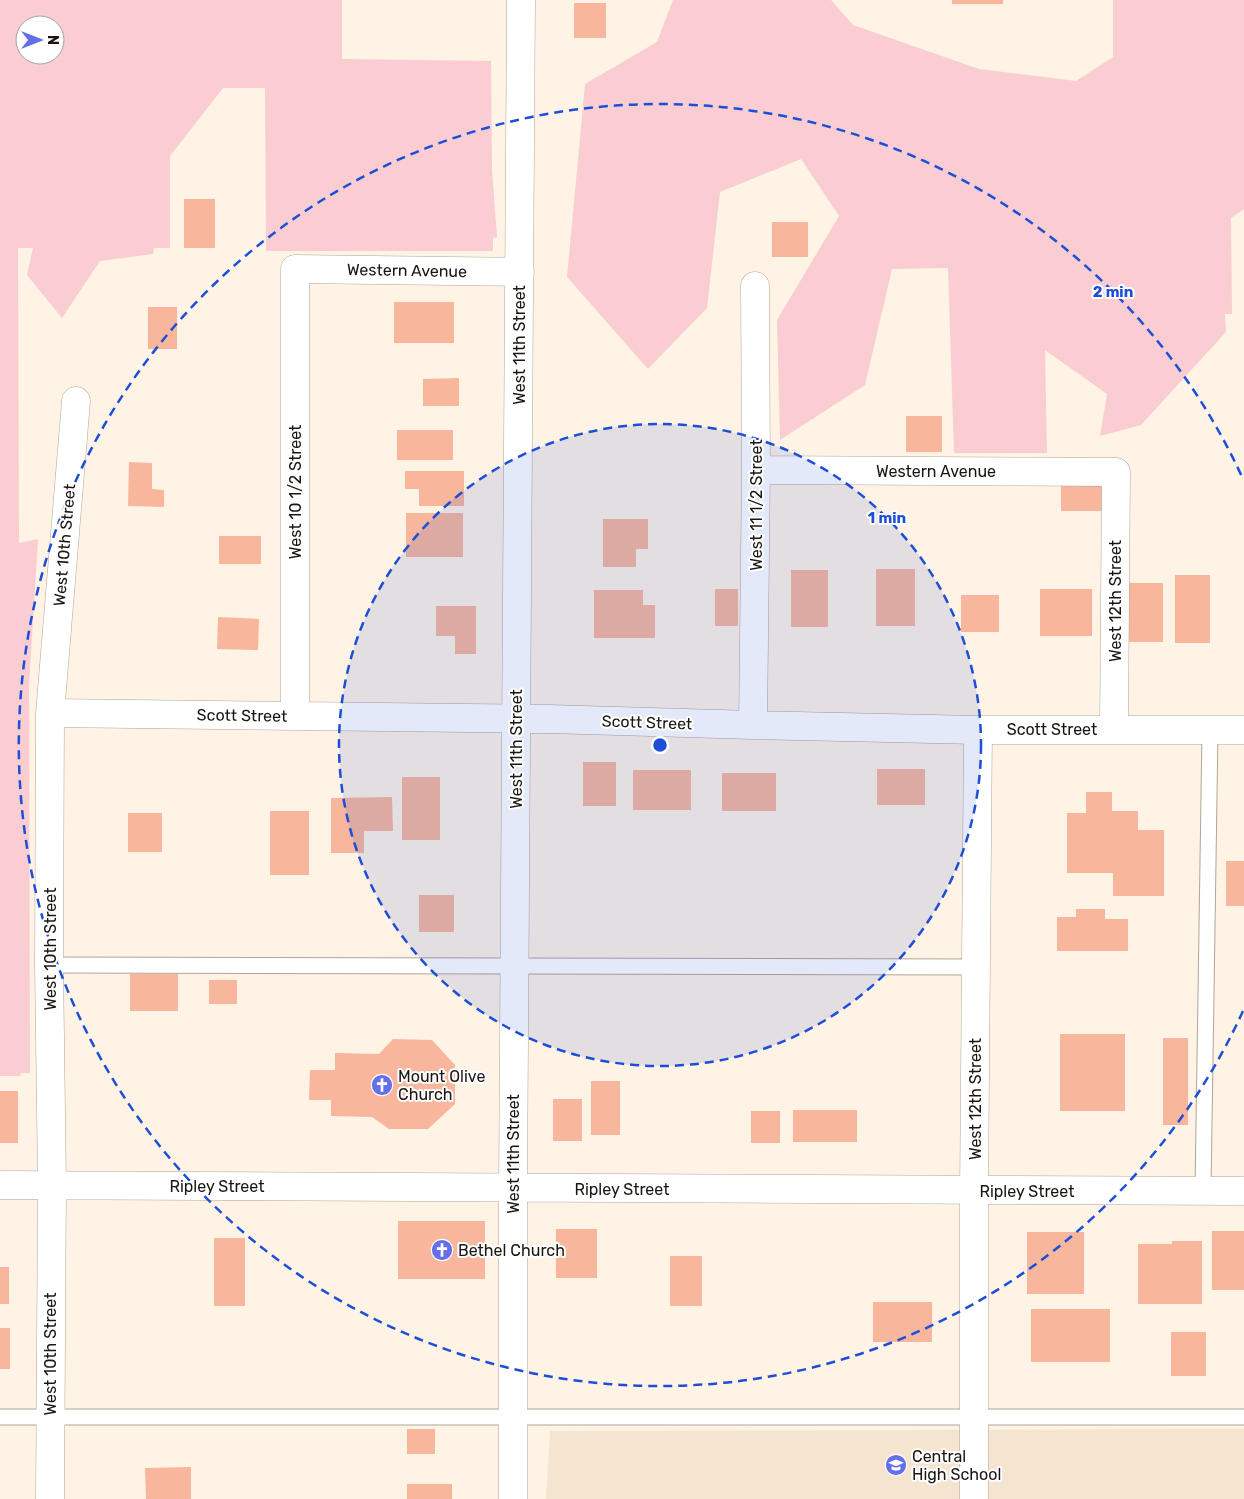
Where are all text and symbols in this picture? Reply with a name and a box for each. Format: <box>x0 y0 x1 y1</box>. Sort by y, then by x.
north arrow <box>15 15 65 65</box>
text: N <box>44 35 61 45</box>
street label: Western Avenue <box>347 260 467 281</box>
text: 2 min <box>1093 283 1133 301</box>
street label: West 11th Street <box>510 285 529 405</box>
street label: West 10 1/2 Street <box>286 425 305 559</box>
street label: West 11 1/2 Street <box>747 439 766 571</box>
street label: Western Avenue <box>876 462 996 481</box>
street label: West 10th Street <box>50 483 79 607</box>
text: 1 min <box>868 509 906 527</box>
street label: West 12th Street <box>1106 540 1125 662</box>
street label: West 11th Street <box>507 689 526 809</box>
street label: Scott Street <box>197 705 287 726</box>
street label: Scott Street <box>601 711 693 734</box>
street label: Scott Street <box>1007 720 1097 739</box>
centre of rings <box>651 736 669 754</box>
street label: West 10th Street <box>41 888 60 1010</box>
street label: West 12th Street <box>966 1038 985 1160</box>
place label: Mount Olive Church <box>398 1067 485 1104</box>
church icon: Mount Olive Church <box>370 1073 394 1097</box>
street label: West 11th Street <box>504 1094 523 1214</box>
street label: Ripley Street <box>169 1177 265 1196</box>
street label: Ripley Street <box>574 1180 670 1199</box>
street label: Ripley Street <box>979 1182 1075 1201</box>
church icon: Bethel Church <box>430 1238 454 1262</box>
place label: Bethel Church <box>458 1241 565 1260</box>
street label: West 10th Street <box>41 1293 60 1415</box>
place label: Central High School <box>912 1447 1001 1484</box>
school or university icon: Central High School <box>884 1453 908 1477</box>

